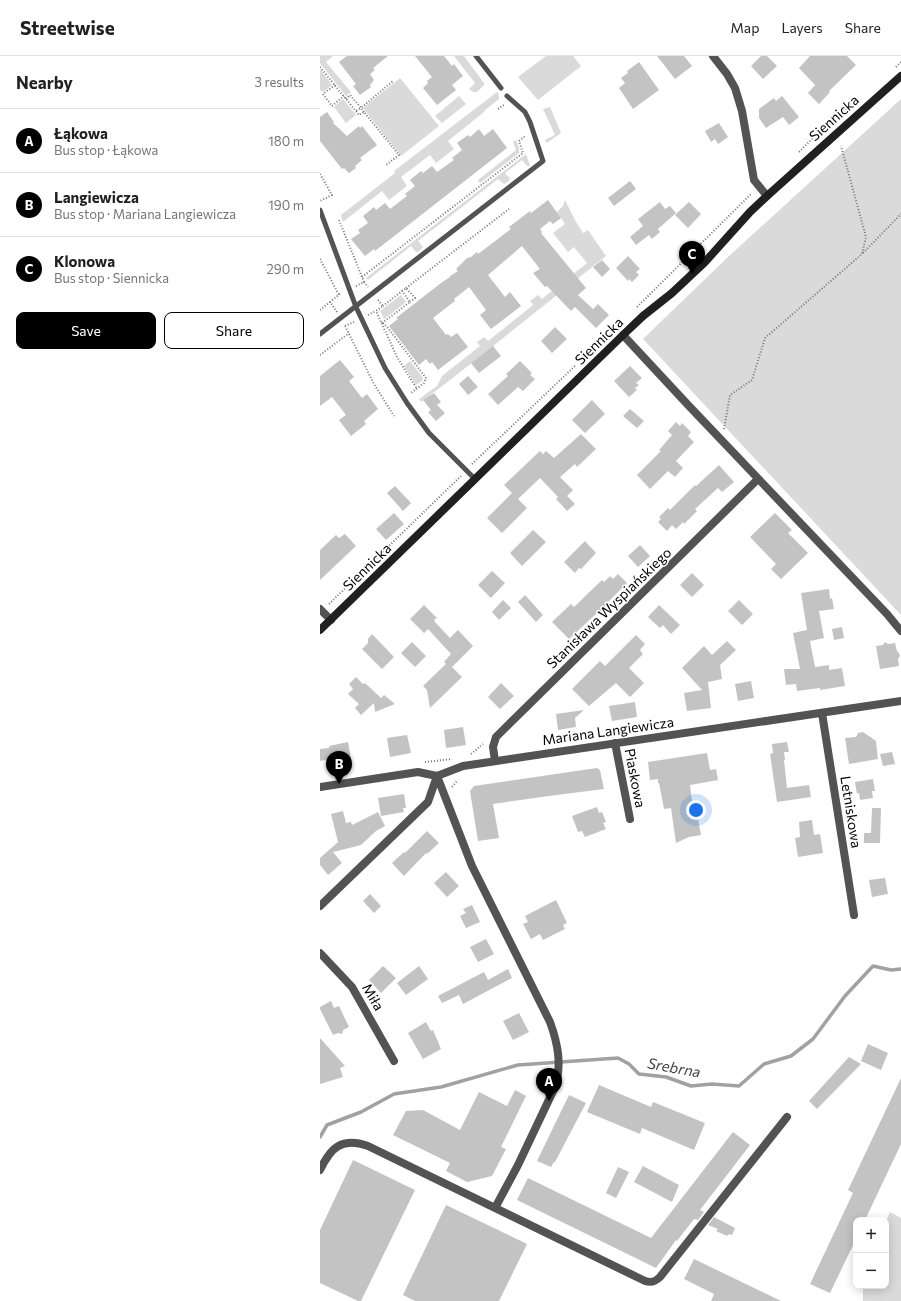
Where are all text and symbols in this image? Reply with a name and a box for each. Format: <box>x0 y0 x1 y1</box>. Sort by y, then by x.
text: Streetwise <box>20 16 115 39</box>
text: Map <box>731 19 759 36</box>
text: Layers <box>781 19 823 36</box>
text: Share <box>845 19 881 36</box>
text: Nearby <box>16 72 73 93</box>
text: 3 results <box>255 74 304 90</box>
street label: Siennicka <box>805 91 862 144</box>
text: Łąkowa <box>54 124 108 142</box>
text: A <box>24 133 34 149</box>
text: 180 m <box>268 133 304 149</box>
text: Bus stop · Łąkowa <box>54 142 158 158</box>
text: Langiewicza <box>54 188 139 206</box>
text: B <box>25 197 33 213</box>
text: 190 m <box>268 197 304 213</box>
text: Bus stop · Mariana Langiewicza <box>54 206 236 222</box>
pin: C <box>679 241 705 274</box>
text: Klonowa <box>54 252 115 270</box>
text: C <box>25 261 33 277</box>
text: 290 m <box>267 261 304 277</box>
text: Bus stop · Siennicka <box>54 270 169 286</box>
button: Save <box>16 312 156 349</box>
button: Share <box>164 312 304 349</box>
street label: Siennicka <box>571 313 626 368</box>
street label: Siennicka <box>339 539 394 594</box>
street label: Stanisława Wyspiańskiego <box>543 544 675 672</box>
street label: Mariana Langiewicza <box>541 713 675 748</box>
street label: Piaskowa <box>621 747 650 809</box>
pin: B <box>326 751 352 784</box>
street label: Letniskowa <box>837 775 866 849</box>
your location <box>686 800 706 820</box>
street label: Miła <box>359 980 388 1013</box>
water label: Srebrna <box>646 1053 702 1081</box>
pin: A <box>536 1068 562 1101</box>
map controls <box>853 1217 889 1289</box>
button: + <box>853 1217 889 1253</box>
button: − <box>853 1253 889 1289</box>

